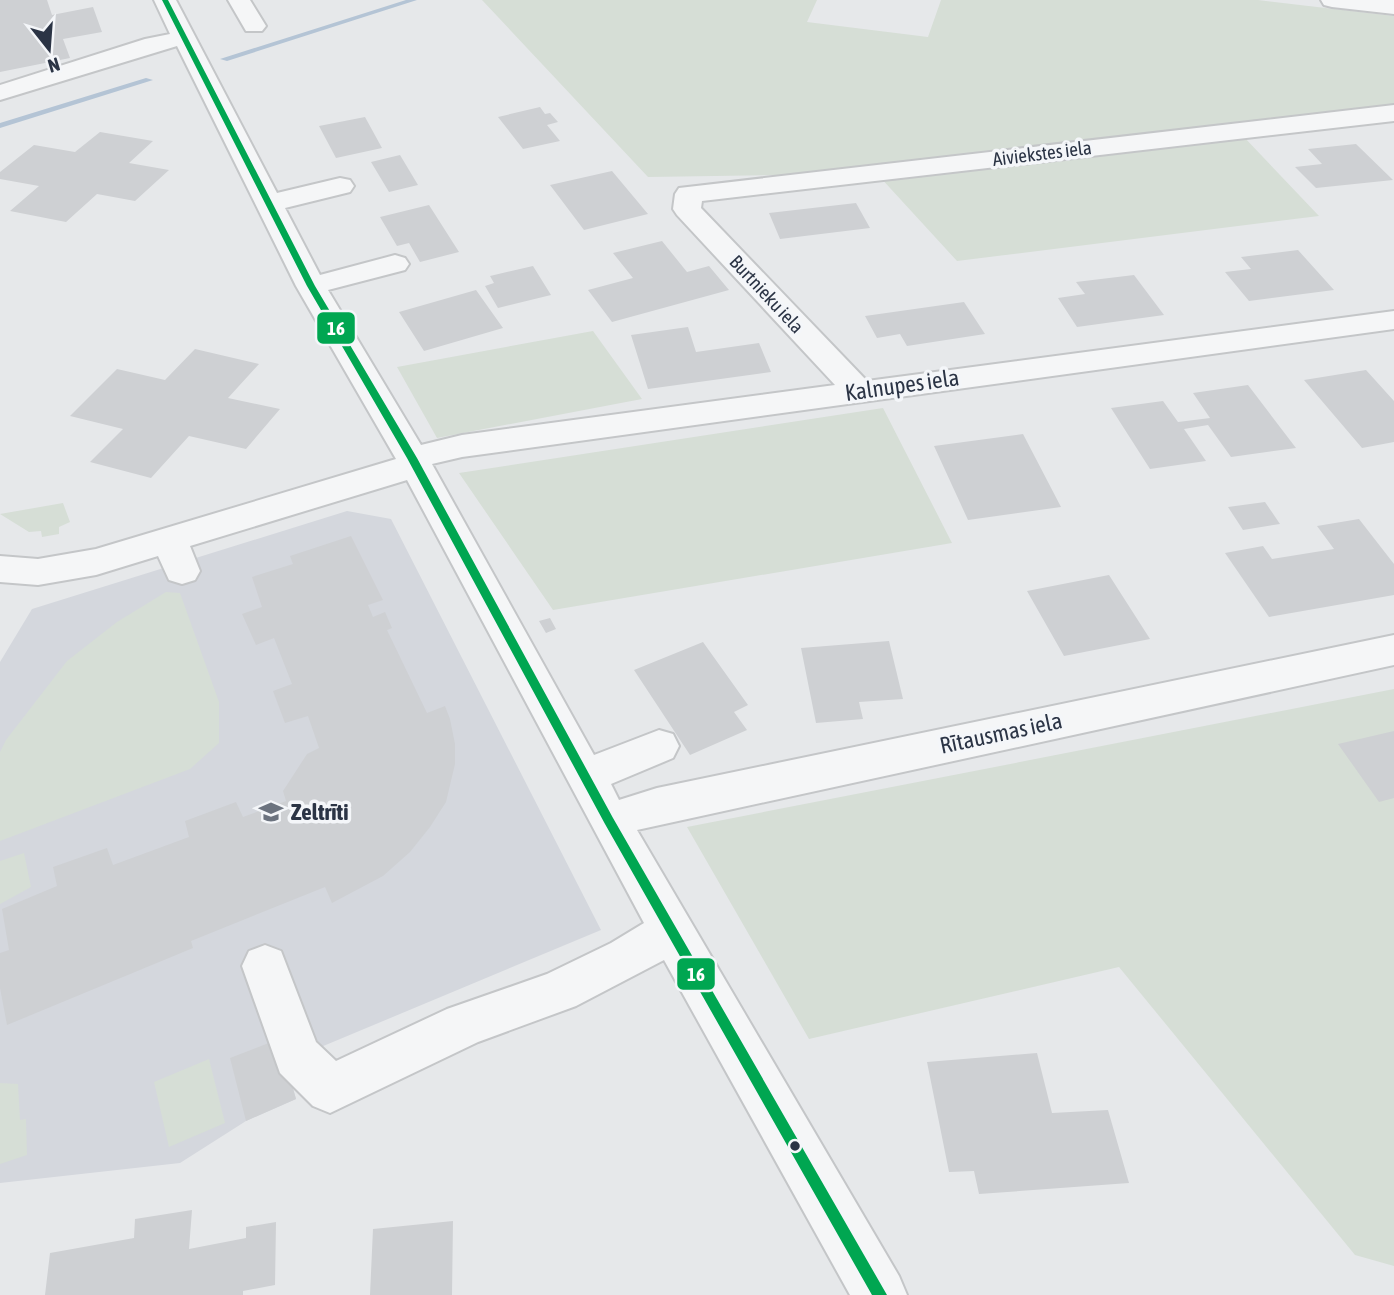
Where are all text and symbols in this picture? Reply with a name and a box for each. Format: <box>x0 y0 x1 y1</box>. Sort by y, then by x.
north arrow <box>14 14 84 84</box>
text: N <box>45 53 63 77</box>
street label: Aiviekstes iela <box>991 136 1093 170</box>
street label: Burtnieku iela <box>725 251 809 337</box>
line badge: 16 <box>316 311 356 345</box>
text: 16 <box>327 317 345 339</box>
street label: Kalnupes iela <box>843 364 961 406</box>
street label: Rītausmas iela <box>937 707 1065 759</box>
school or university icon: Zeltrīti <box>257 798 285 826</box>
place label: Zeltrīti <box>291 799 349 825</box>
line badge: 16 <box>676 957 716 991</box>
text: 16 <box>687 963 705 985</box>
unlabelled marker <box>788 1139 802 1153</box>

